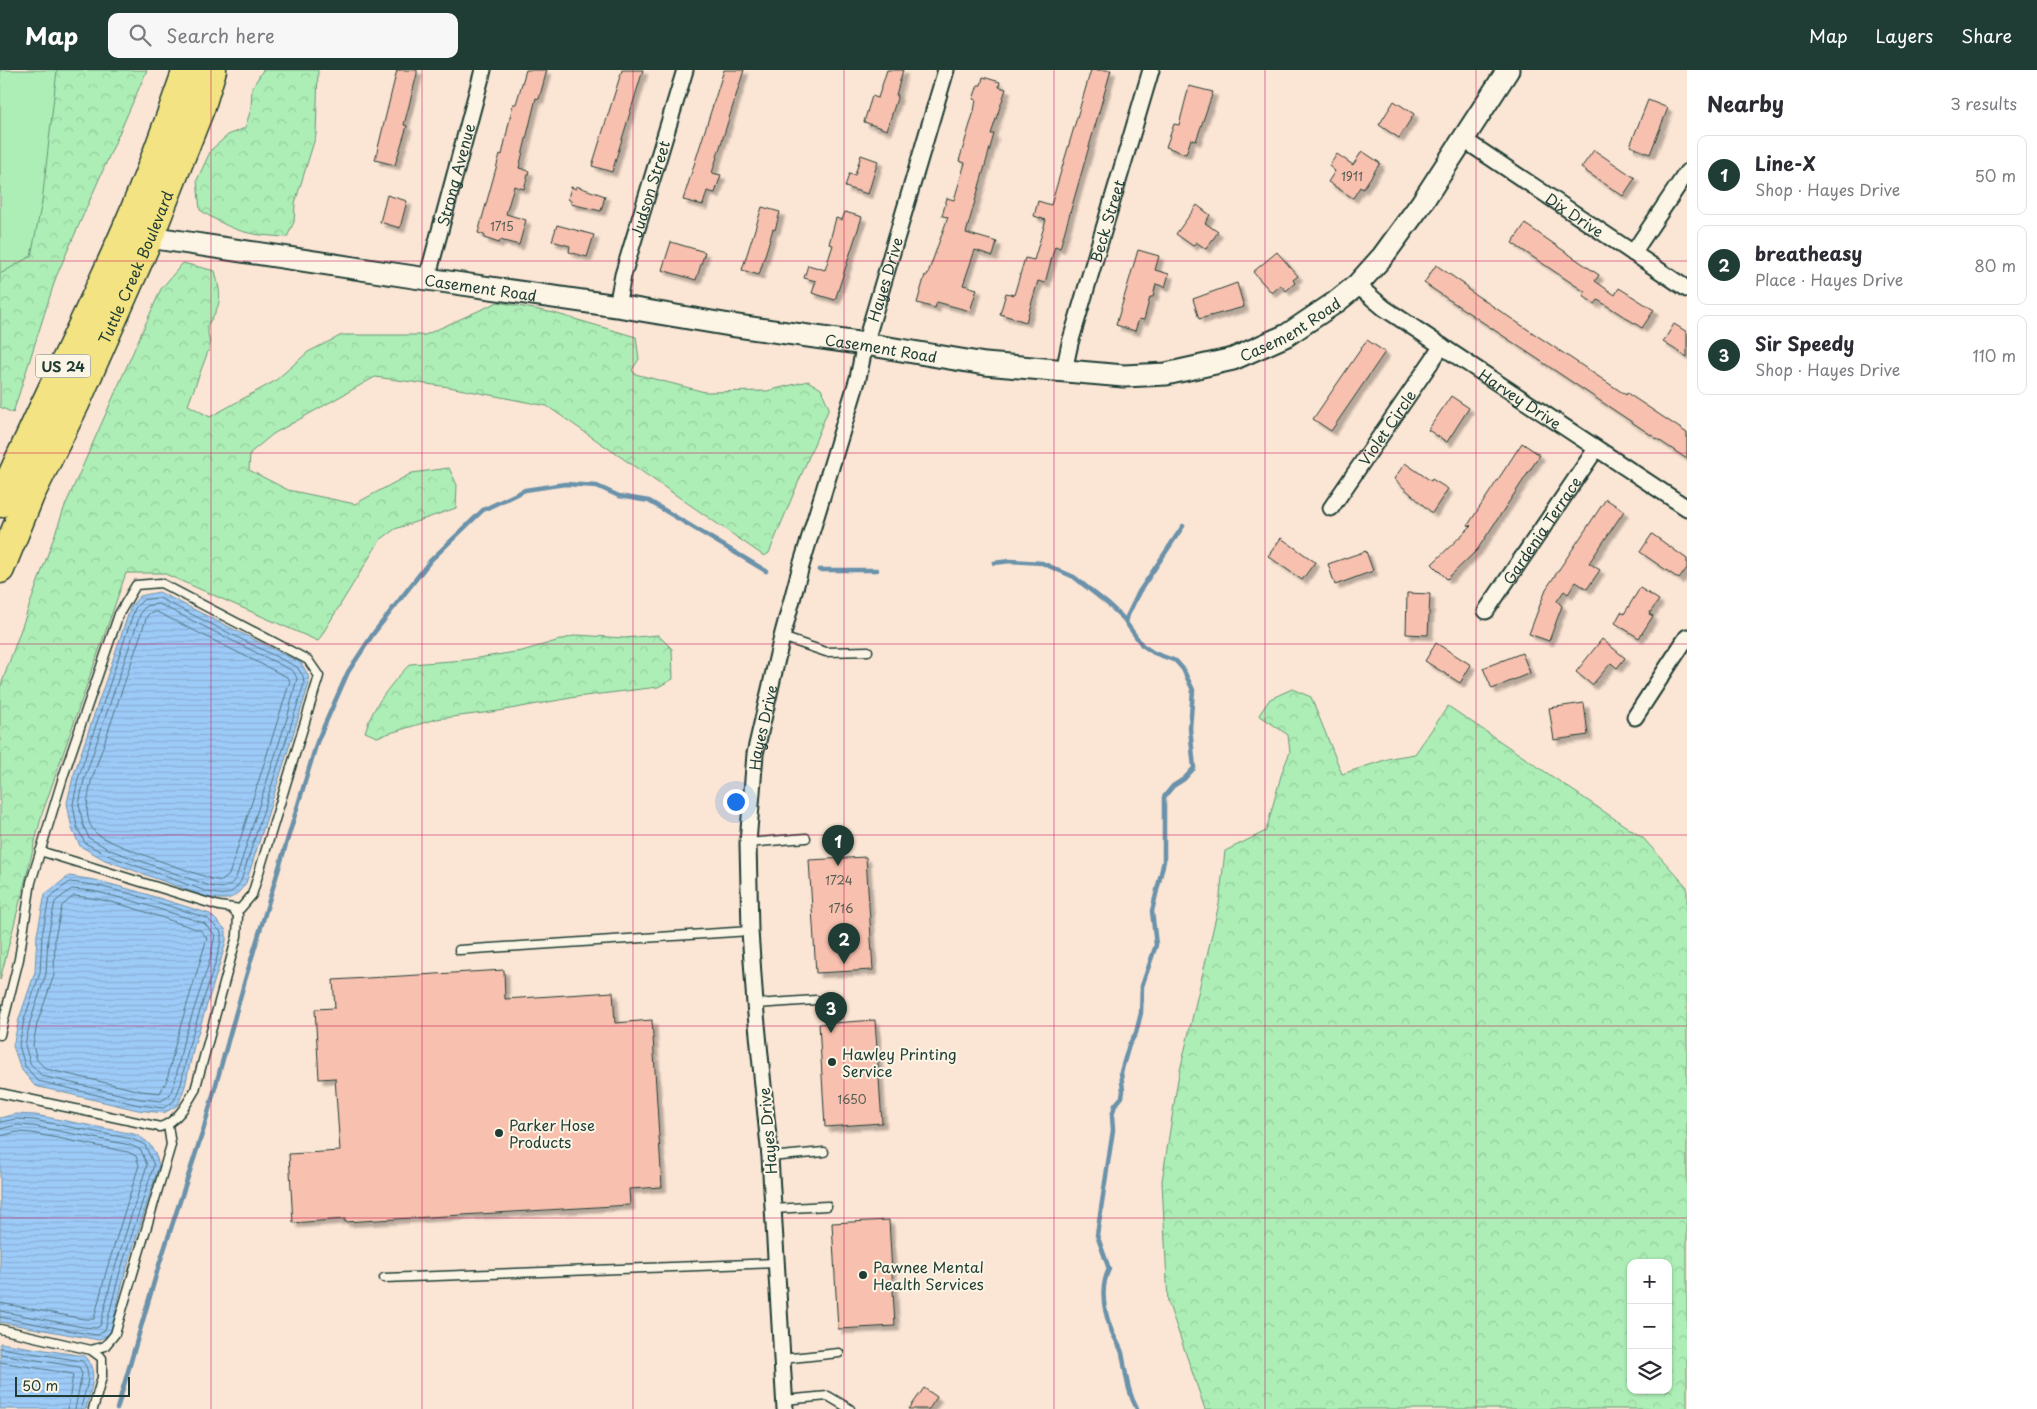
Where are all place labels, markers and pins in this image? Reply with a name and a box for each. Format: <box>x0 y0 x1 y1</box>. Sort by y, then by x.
pin: 1 <box>822 825 854 866</box>
pin: 2 <box>828 923 860 964</box>
pin: 3 <box>815 992 847 1033</box>
place label: Hawley Printing Service <box>842 1042 957 1082</box>
marker: Hawley Printing Service <box>826 1056 838 1068</box>
place label: Parker Hose Products <box>509 1113 595 1153</box>
marker: Parker Hose Products <box>493 1127 505 1139</box>
place label: Pawnee Mental Health Services <box>873 1255 984 1295</box>
marker: Pawnee Mental Health Services <box>857 1269 869 1281</box>

